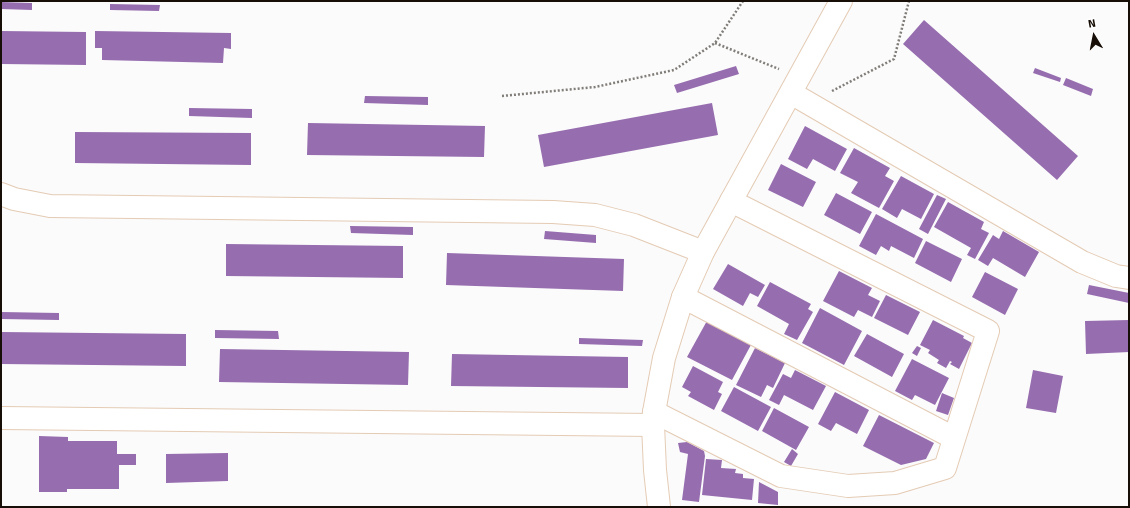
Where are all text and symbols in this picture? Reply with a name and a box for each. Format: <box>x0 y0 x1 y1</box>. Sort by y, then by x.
north arrow <box>1074 16 1114 56</box>
text: N <box>1087 17 1097 31</box>

